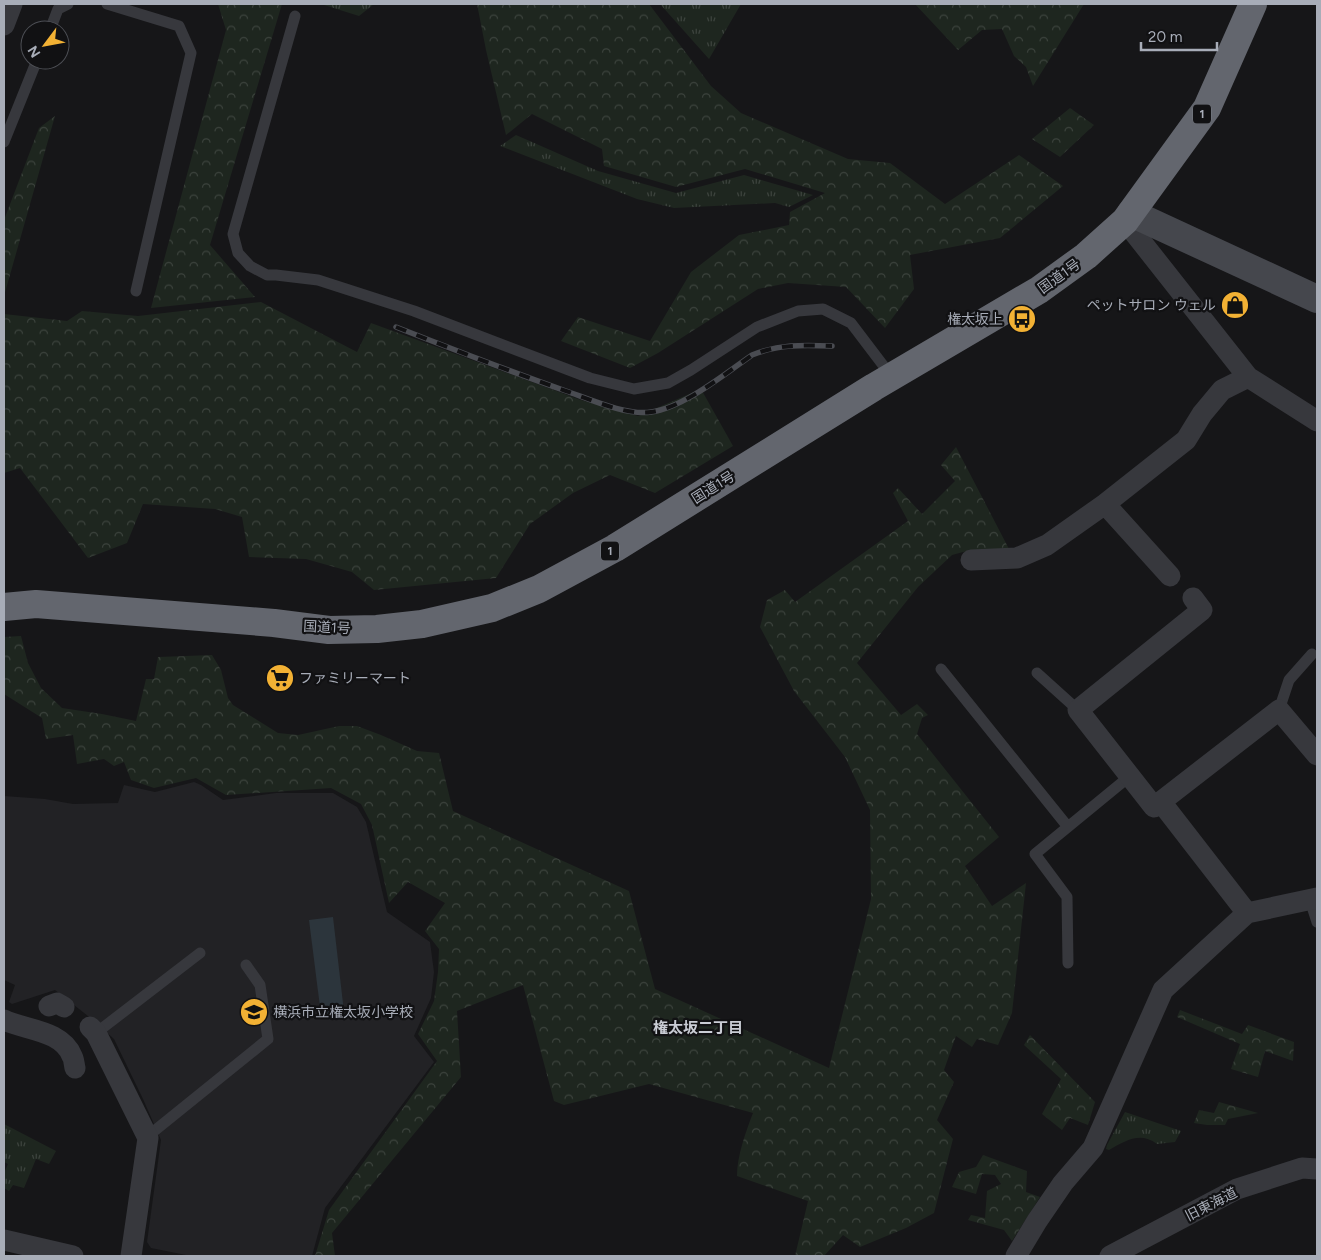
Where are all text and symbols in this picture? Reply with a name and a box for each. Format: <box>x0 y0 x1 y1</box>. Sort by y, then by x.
north arrow <box>20 20 70 70</box>
scale bar <box>1141 20 1217 52</box>
text: 20 m <box>1148 28 1182 46</box>
text: N <box>24 43 44 61</box>
road number: 1 <box>1193 105 1211 124</box>
street label: 国道1号 <box>1035 255 1084 297</box>
shop icon: ペットサロン ウェル <box>1220 290 1250 320</box>
place label: ペットサロン ウェル <box>1087 297 1216 314</box>
bus stop icon: 権太坂上 <box>1007 304 1037 334</box>
place label: 権太坂上 <box>947 311 1003 328</box>
street label: 国道1号 <box>688 468 738 507</box>
road number: 1 <box>601 542 619 560</box>
street label: 国道1号 <box>303 618 351 637</box>
supermarket icon: ファミリーマート <box>265 663 295 693</box>
place label: ファミリーマート <box>299 670 411 687</box>
school or university icon: 横浜市立権太坂小学校 <box>239 997 269 1027</box>
place label: 横浜市立権太坂小学校 <box>273 1004 413 1021</box>
district label: 権太坂二丁目 <box>653 1019 743 1037</box>
street label: 旧東海道 <box>1182 1184 1240 1225</box>

